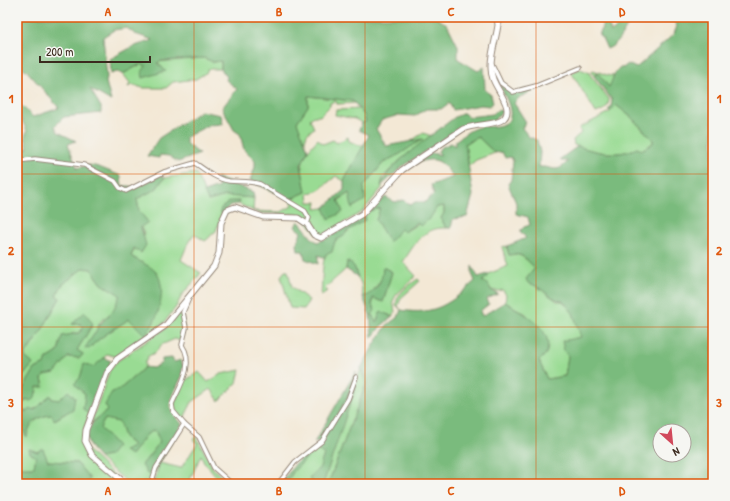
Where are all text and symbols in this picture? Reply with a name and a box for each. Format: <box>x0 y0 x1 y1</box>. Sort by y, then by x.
text: A <box>105 2 112 20</box>
text: B <box>276 2 283 20</box>
text: C <box>447 2 455 20</box>
text: D <box>619 2 626 20</box>
scale bar <box>40 38 150 64</box>
text: 200 m <box>46 43 73 60</box>
text: 1 <box>9 89 14 107</box>
text: 1 <box>717 89 722 107</box>
text: 2 <box>8 241 15 259</box>
text: 2 <box>716 241 723 259</box>
text: 3 <box>8 393 14 411</box>
text: 3 <box>716 393 722 411</box>
north arrow <box>652 423 692 463</box>
text: N <box>671 444 682 460</box>
text: A <box>105 481 112 499</box>
text: B <box>276 481 283 499</box>
text: C <box>447 481 455 499</box>
text: D <box>619 481 626 499</box>

